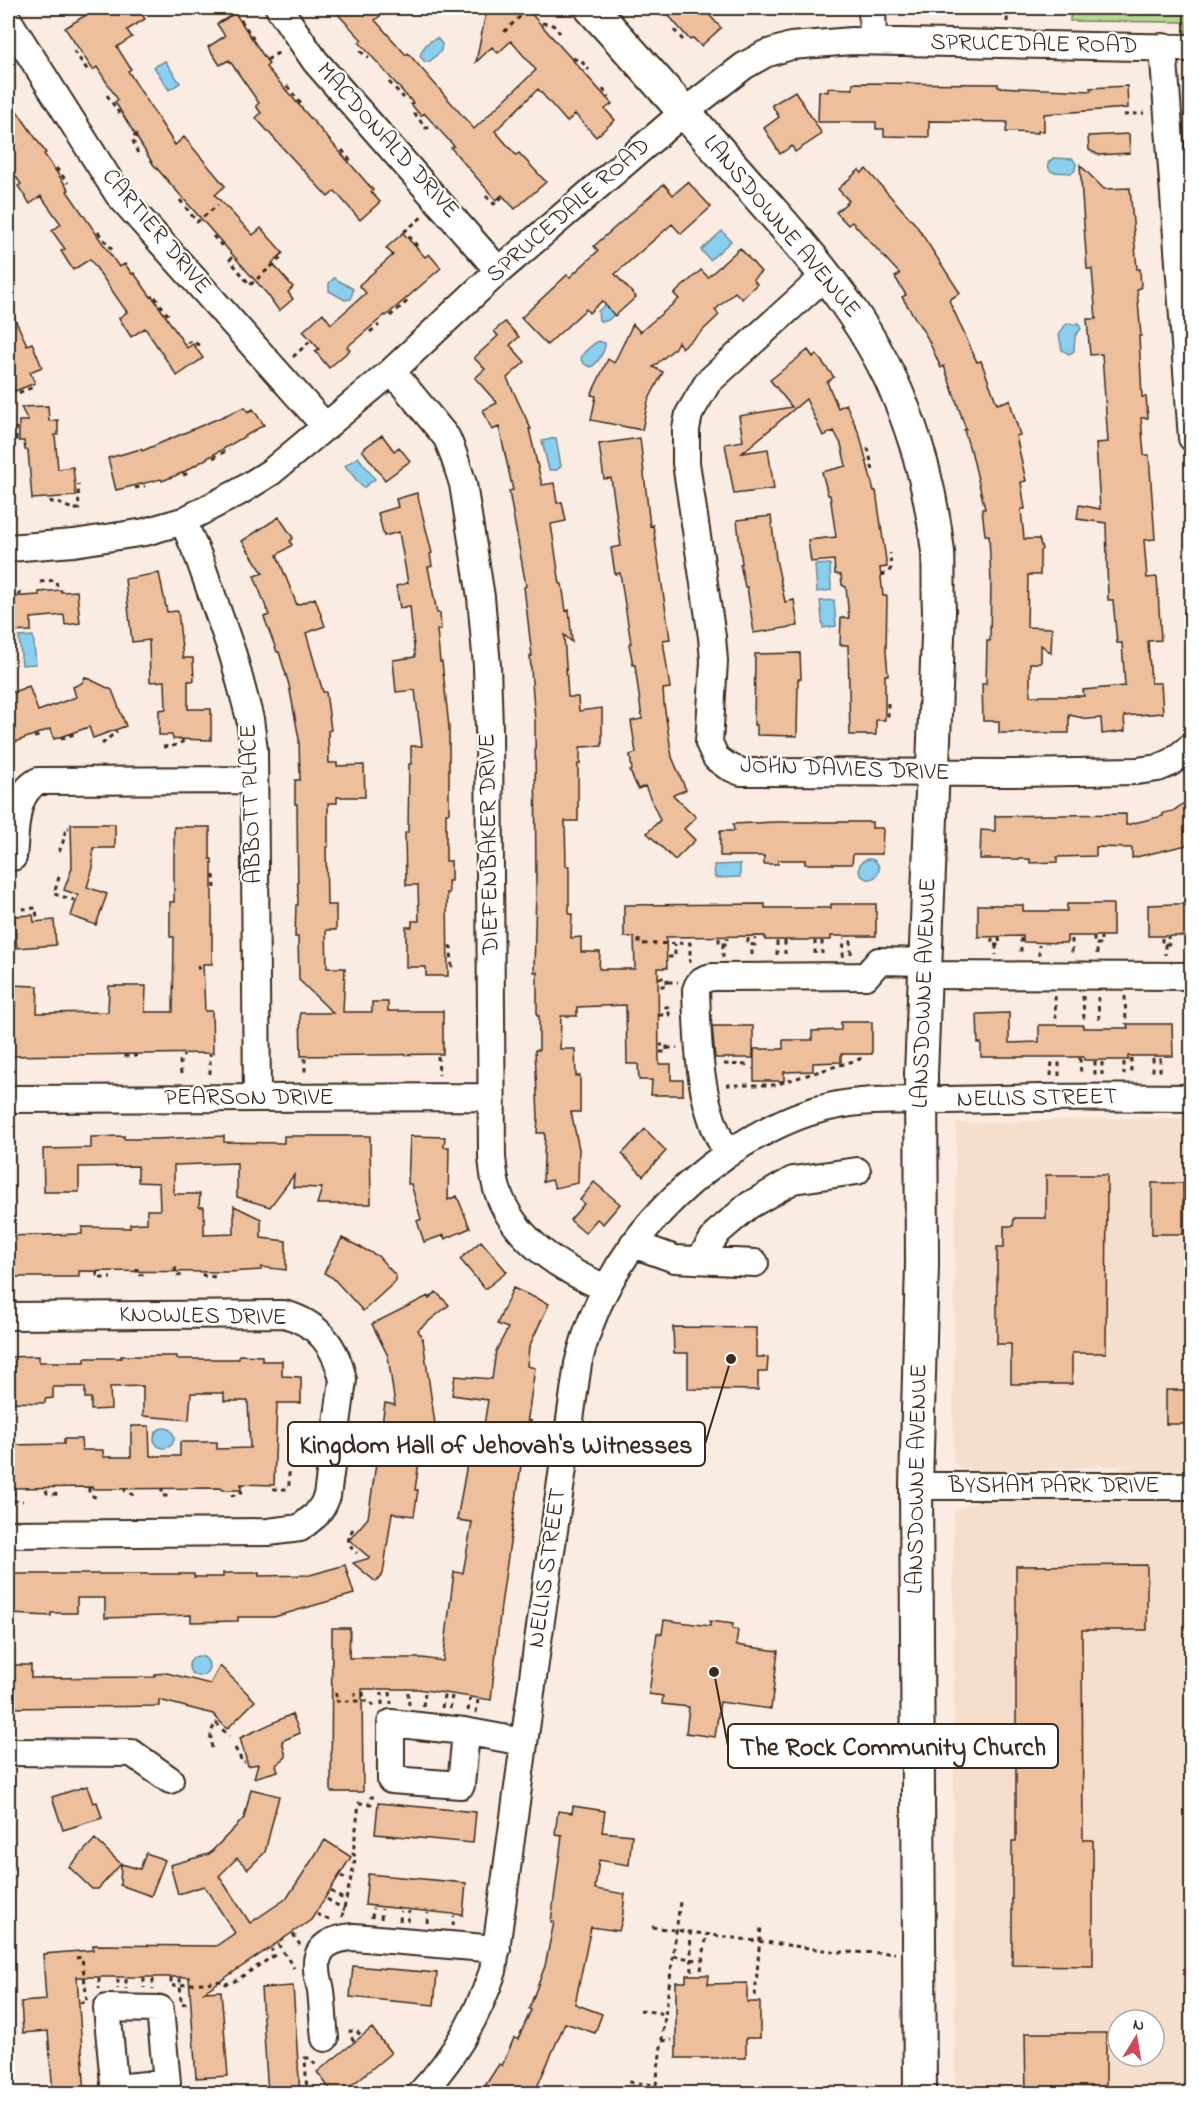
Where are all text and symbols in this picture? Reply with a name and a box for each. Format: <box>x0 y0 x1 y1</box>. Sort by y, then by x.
street label: SPRUCEDALE ROAD <box>930 26 1138 64</box>
street label: MACDONALD DRIVE <box>307 55 467 227</box>
street label: LANSDOWNE AVENUE <box>694 127 868 327</box>
street label: SPRUCEDALE ROAD <box>479 130 659 292</box>
street label: CARTIER DRIVE <box>93 161 219 303</box>
street label: ABBOTT PLACE <box>232 723 272 885</box>
street label: DIEFENBAKER DRIVE <box>471 733 509 956</box>
street label: JOHN DAVIES DRIVE <box>740 749 950 791</box>
street label: LANSDOWNE AVENUE <box>903 877 947 1109</box>
street label: NELLIS STREET <box>956 1080 1118 1118</box>
street label: PEARSON DRIVE <box>164 1081 334 1116</box>
street label: KNOWLES DRIVE <box>119 1298 287 1336</box>
street label: LANSDOWNE AVENUE <box>898 1363 938 1595</box>
callout: Kingdom Hall of Jehovah's Witnesses <box>288 1422 705 1466</box>
text: Kingdom Hall of Jehovah's Witnesses <box>300 1428 692 1467</box>
street label: BYSHAM PARK DRIVE <box>948 1469 1159 1504</box>
street label: NELLIS STREET <box>519 1486 577 1650</box>
callout: The Rock Community Church <box>728 1724 1058 1768</box>
text: The Rock Community Church <box>740 1730 1046 1768</box>
north arrow <box>1106 2008 1166 2068</box>
text: N <box>1131 2012 1146 2038</box>

